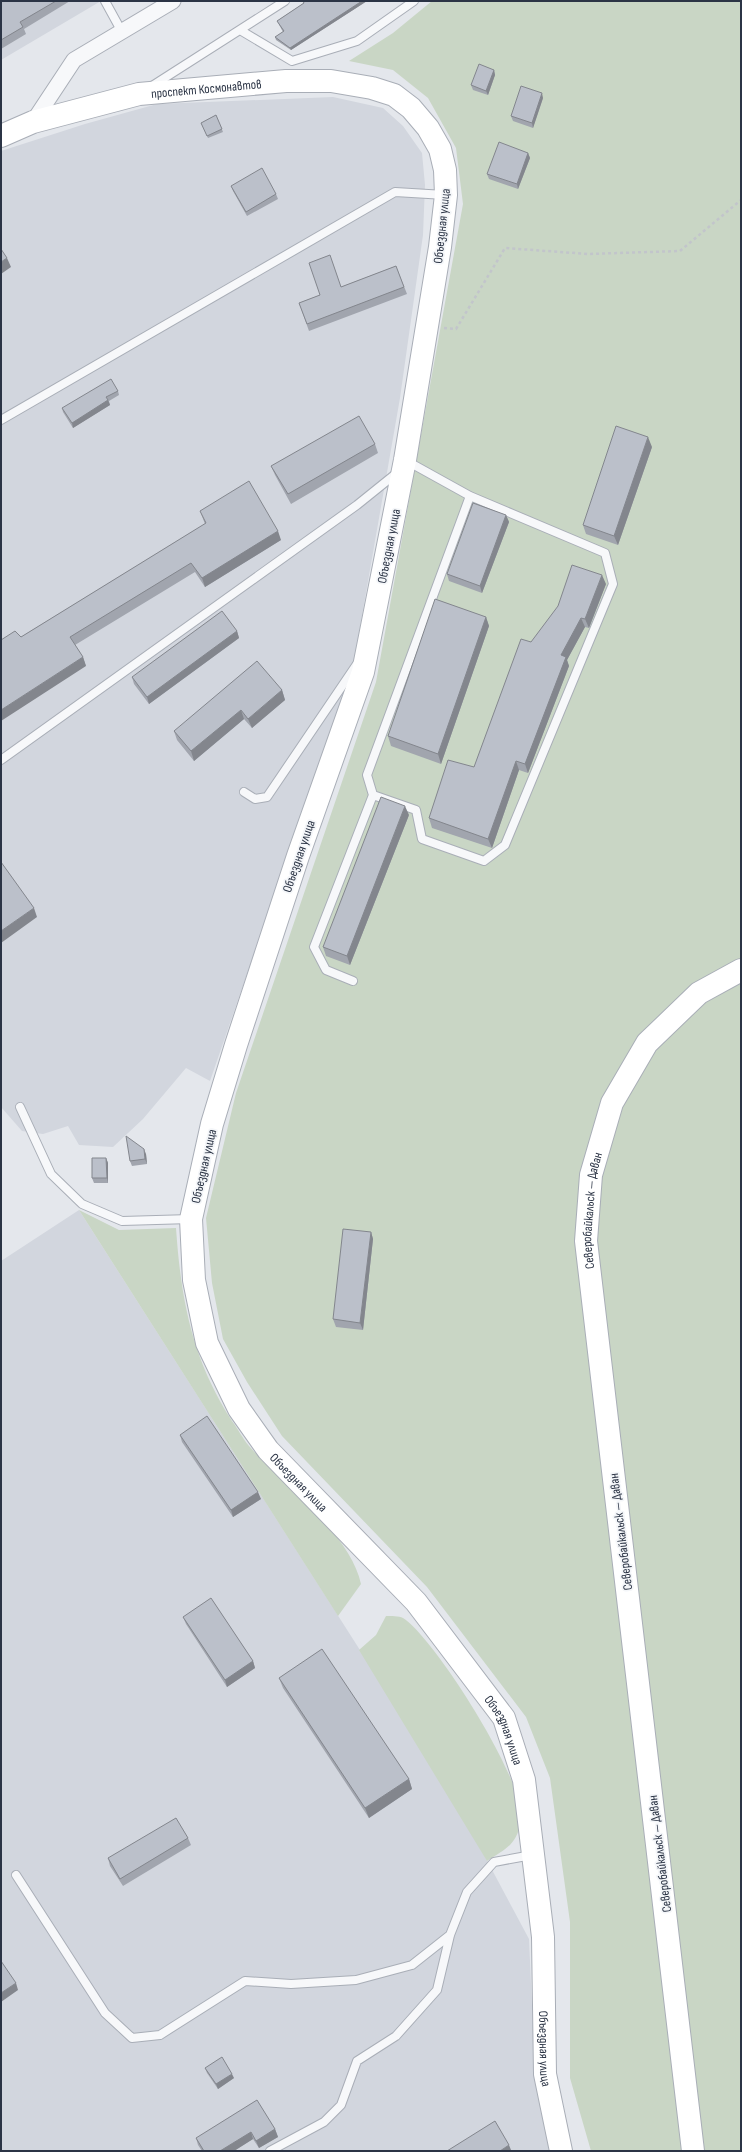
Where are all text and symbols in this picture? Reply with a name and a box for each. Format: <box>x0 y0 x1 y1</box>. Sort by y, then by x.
street label: проспект Космонавтов <box>150 76 262 102</box>
street label: Объездная улица <box>430 188 454 264</box>
street label: Объездная улица <box>374 508 404 585</box>
street label: Объездная улица <box>279 818 319 895</box>
street label: Объездная улица <box>188 1128 220 1205</box>
street label: Северобайкальск — Даван <box>579 1150 606 1270</box>
street label: Объездная улица <box>266 1450 330 1515</box>
street label: Северобайкальск — Даван <box>606 1472 636 1591</box>
street label: Объездная улица <box>480 1692 526 1767</box>
street label: Северобайкальск — Даван <box>645 1794 675 1913</box>
street label: Объездная улица <box>535 2011 554 2088</box>

